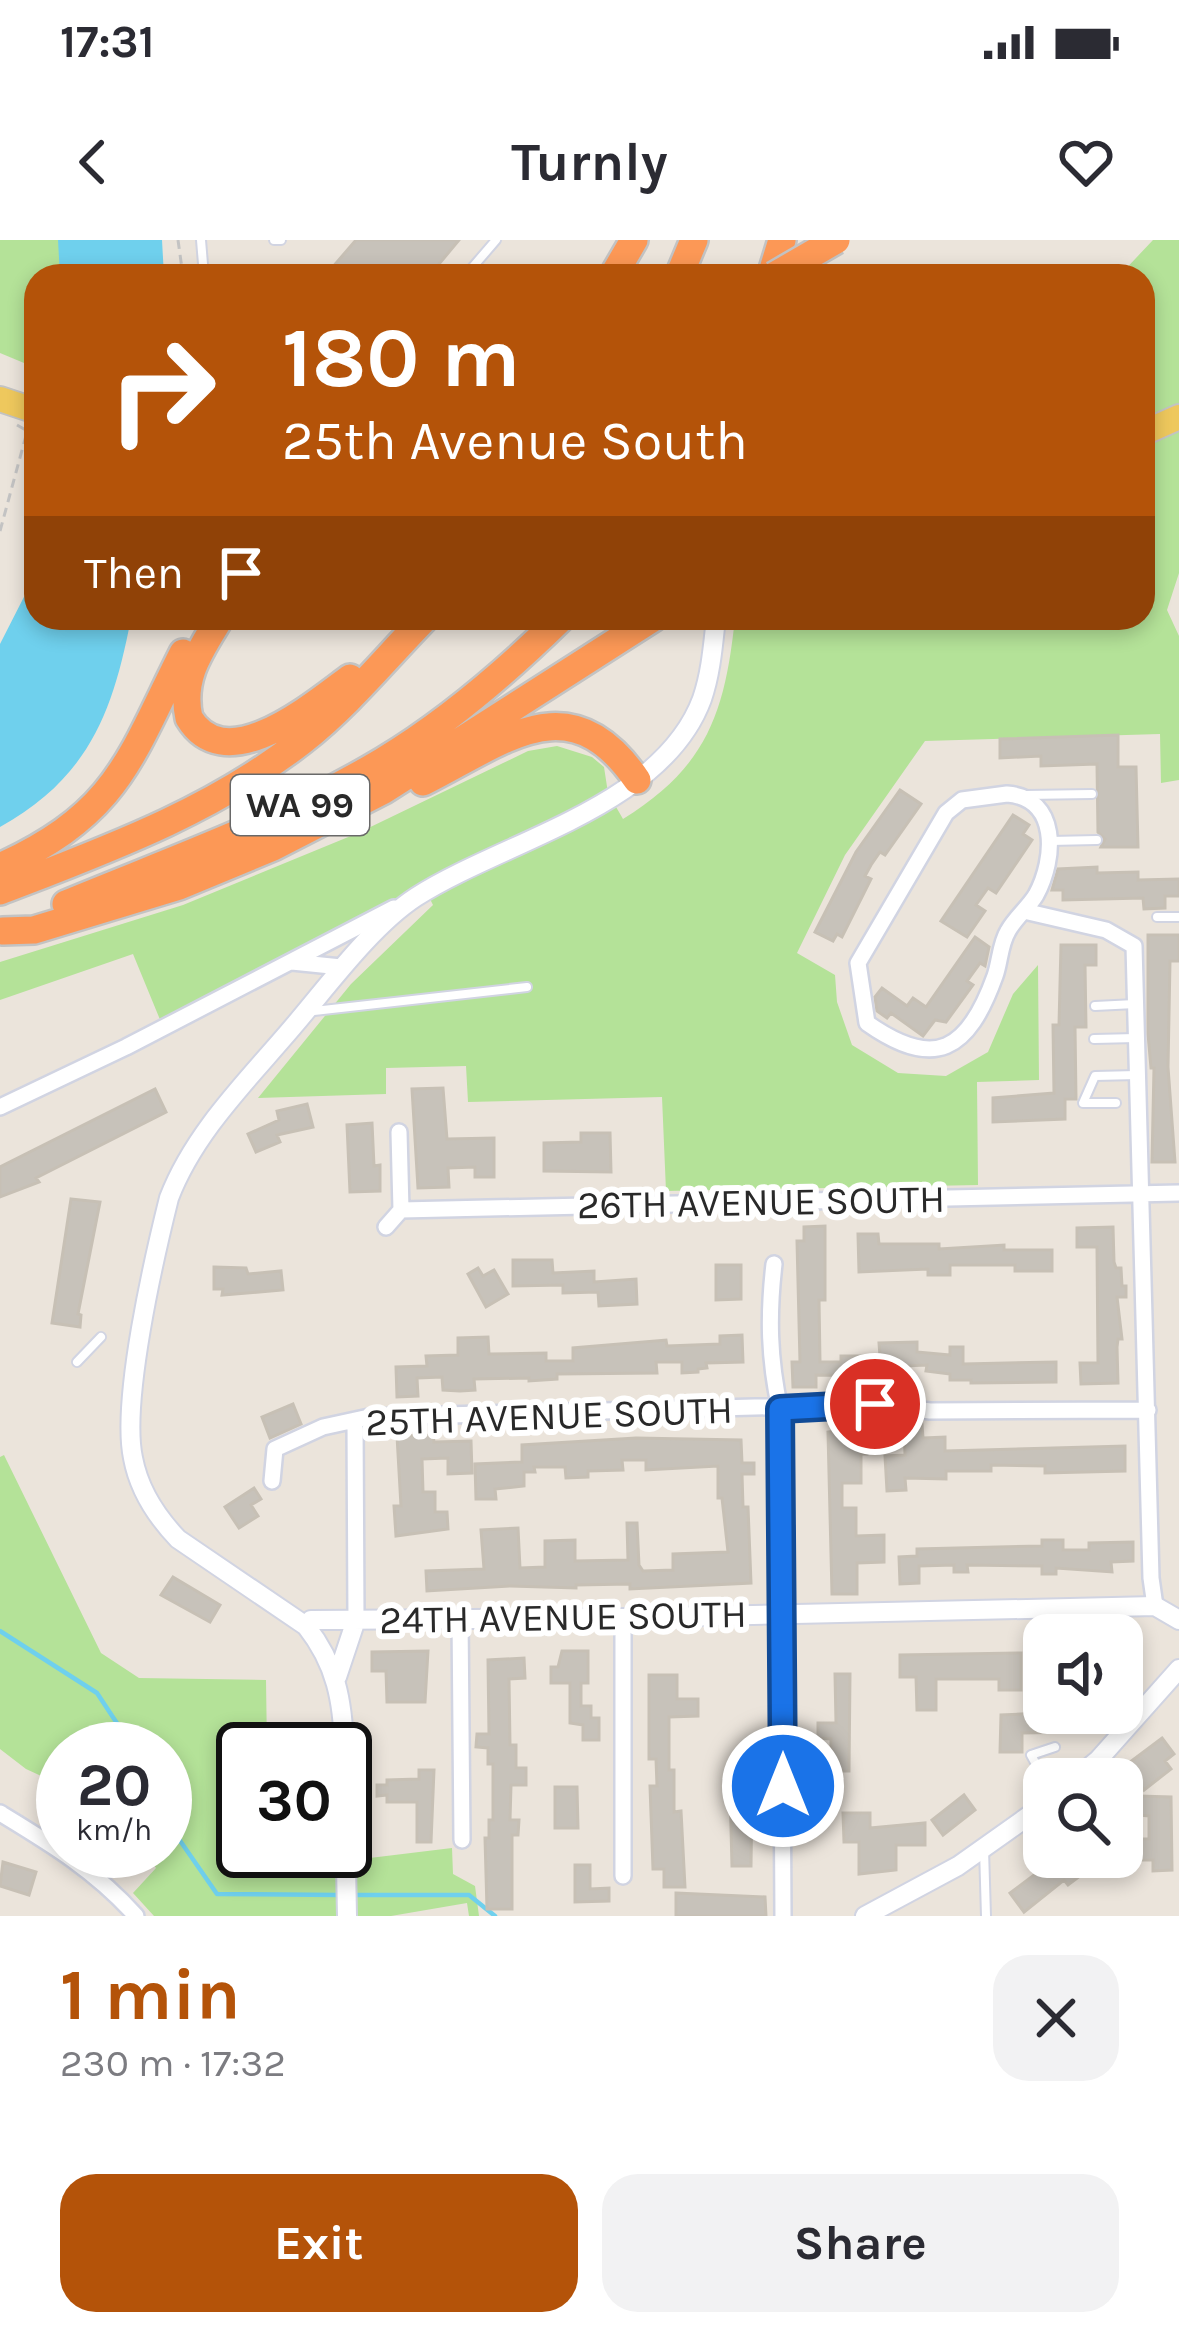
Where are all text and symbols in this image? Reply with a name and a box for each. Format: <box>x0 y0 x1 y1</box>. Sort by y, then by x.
text: 17:31 <box>60 16 155 68</box>
icon: back <box>60 129 126 195</box>
icon: heart <box>1053 129 1119 195</box>
text: Turnly <box>511 130 668 194</box>
text: 180 m <box>282 309 520 407</box>
icon: right <box>84 312 240 468</box>
text: 25th Avenue South <box>282 409 748 473</box>
icon: arrive <box>208 540 274 606</box>
text: Then <box>84 547 184 599</box>
road number: WA 99 <box>231 775 369 835</box>
street label: 26TH AVENUE SOUTH <box>577 1176 945 1228</box>
pin <box>824 1353 926 1455</box>
icon: arrive <box>842 1371 908 1437</box>
street label: 25TH AVENUE SOUTH <box>364 1387 734 1445</box>
street label: 24TH AVENUE SOUTH <box>379 1591 747 1643</box>
map controls <box>1023 1614 1143 1878</box>
button: sound <box>1023 1614 1143 1734</box>
speed limit sign: 30 <box>216 1722 372 1878</box>
position arrow <box>720 1723 846 1849</box>
text: 20 <box>77 1750 151 1820</box>
button: search <box>1023 1758 1143 1878</box>
text: km/h <box>76 1812 152 1848</box>
text: 1 min <box>60 1953 241 2037</box>
button: close <box>993 1955 1119 2081</box>
text: 230 m · 17:32 <box>60 2040 286 2086</box>
button: Exit <box>60 2174 578 2312</box>
button: Share <box>602 2174 1119 2312</box>

